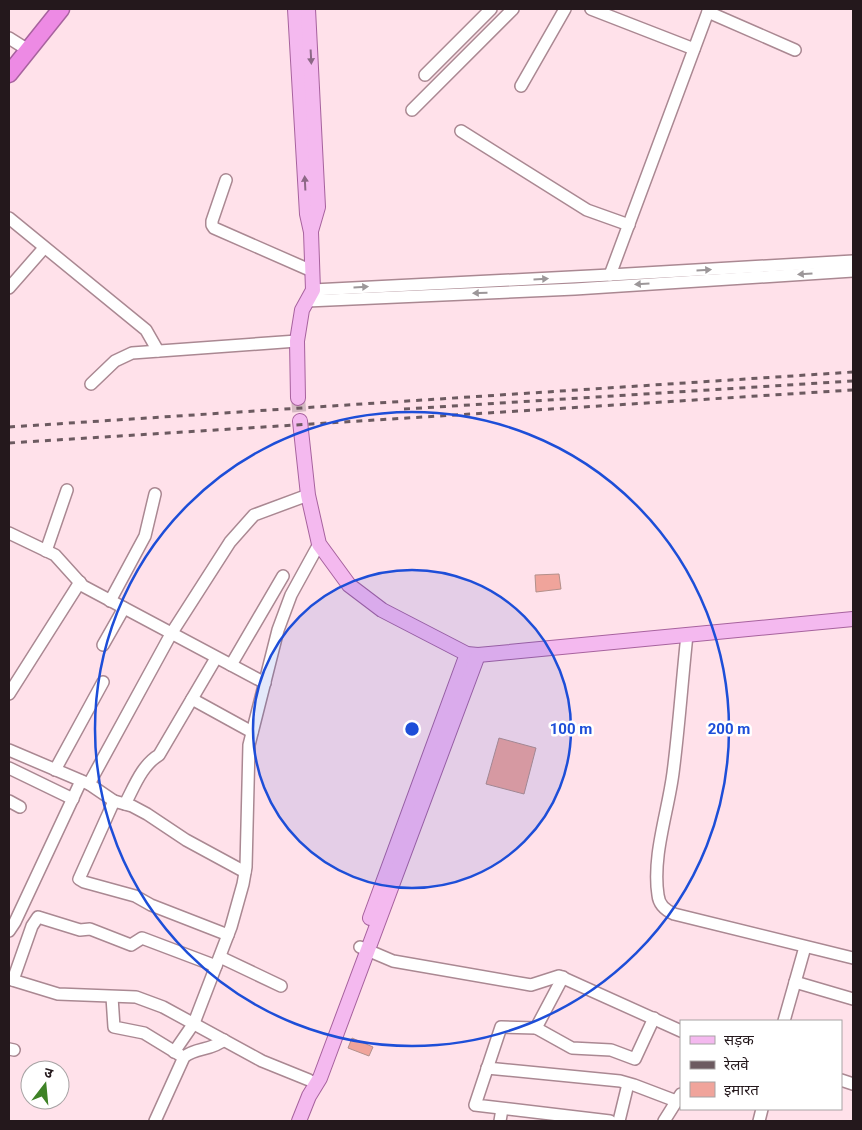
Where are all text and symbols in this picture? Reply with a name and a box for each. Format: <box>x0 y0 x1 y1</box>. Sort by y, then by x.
one-way arrow <box>307 50 315 66</box>
one-way arrow <box>300 175 308 191</box>
one-way arrow <box>696 265 712 273</box>
one-way arrow <box>796 270 812 278</box>
one-way arrow <box>534 274 550 282</box>
one-way arrow <box>634 281 650 289</box>
one-way arrow <box>354 283 370 291</box>
one-way arrow <box>472 290 488 298</box>
centre of rings <box>403 720 421 738</box>
text: 100 m <box>550 720 592 738</box>
text: 200 m <box>708 720 750 738</box>
legend <box>680 1020 842 1110</box>
text: सड़क <box>724 1031 754 1049</box>
text: रेलवे <box>723 1056 749 1074</box>
north arrow <box>20 1060 70 1110</box>
text: उ <box>42 1064 55 1082</box>
text: इमारत <box>724 1081 759 1099</box>

